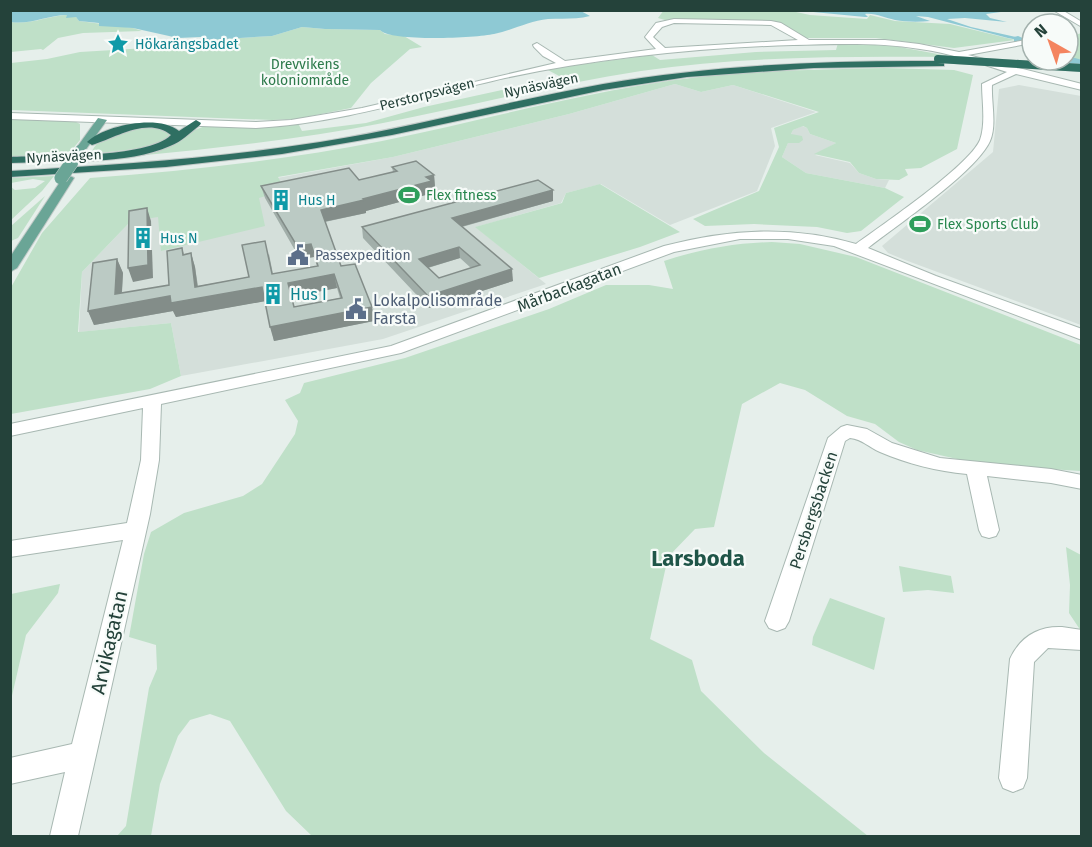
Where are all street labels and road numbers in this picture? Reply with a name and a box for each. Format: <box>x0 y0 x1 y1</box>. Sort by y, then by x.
street label: Nynäsvägen <box>502 69 580 102</box>
street label: Perstorpsvägen <box>378 74 476 114</box>
street label: Nynäsvägen <box>26 146 102 167</box>
street label: Mårbackagatan <box>514 259 624 316</box>
street label: Persbergsbacken <box>785 449 841 571</box>
street label: Arvikagatan <box>85 588 133 696</box>

